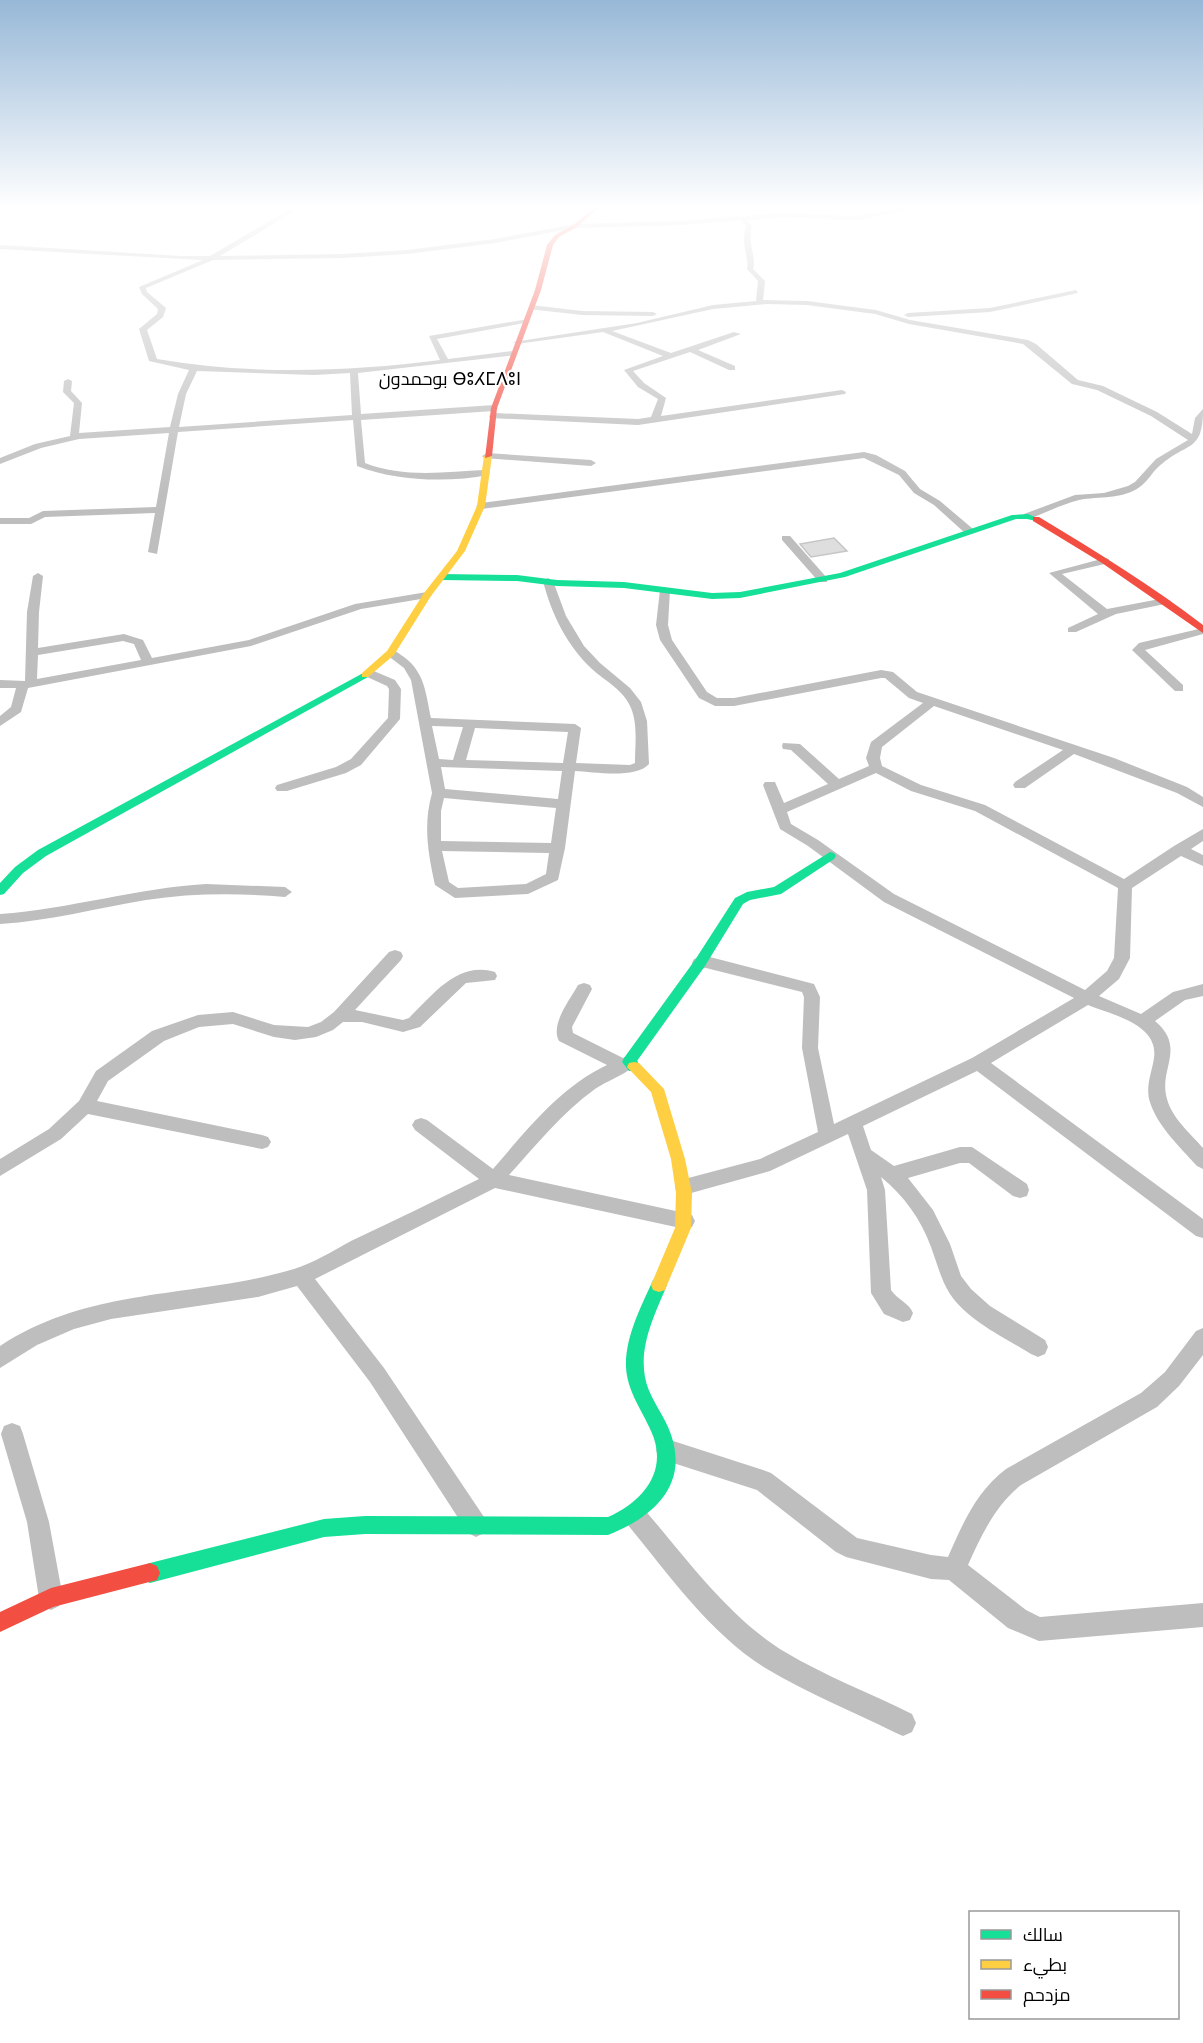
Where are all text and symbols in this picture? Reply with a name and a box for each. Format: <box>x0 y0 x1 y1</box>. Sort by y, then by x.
district label: بوحمدون ⴱⵓⵃⵎⴷⵓⵏ <box>379 367 521 391</box>
legend <box>969 1911 1179 2019</box>
text: سالك <box>1023 1923 1063 1947</box>
text: بطيء <box>1023 1953 1067 1979</box>
text: مزدحم <box>1023 1983 1071 2007</box>

